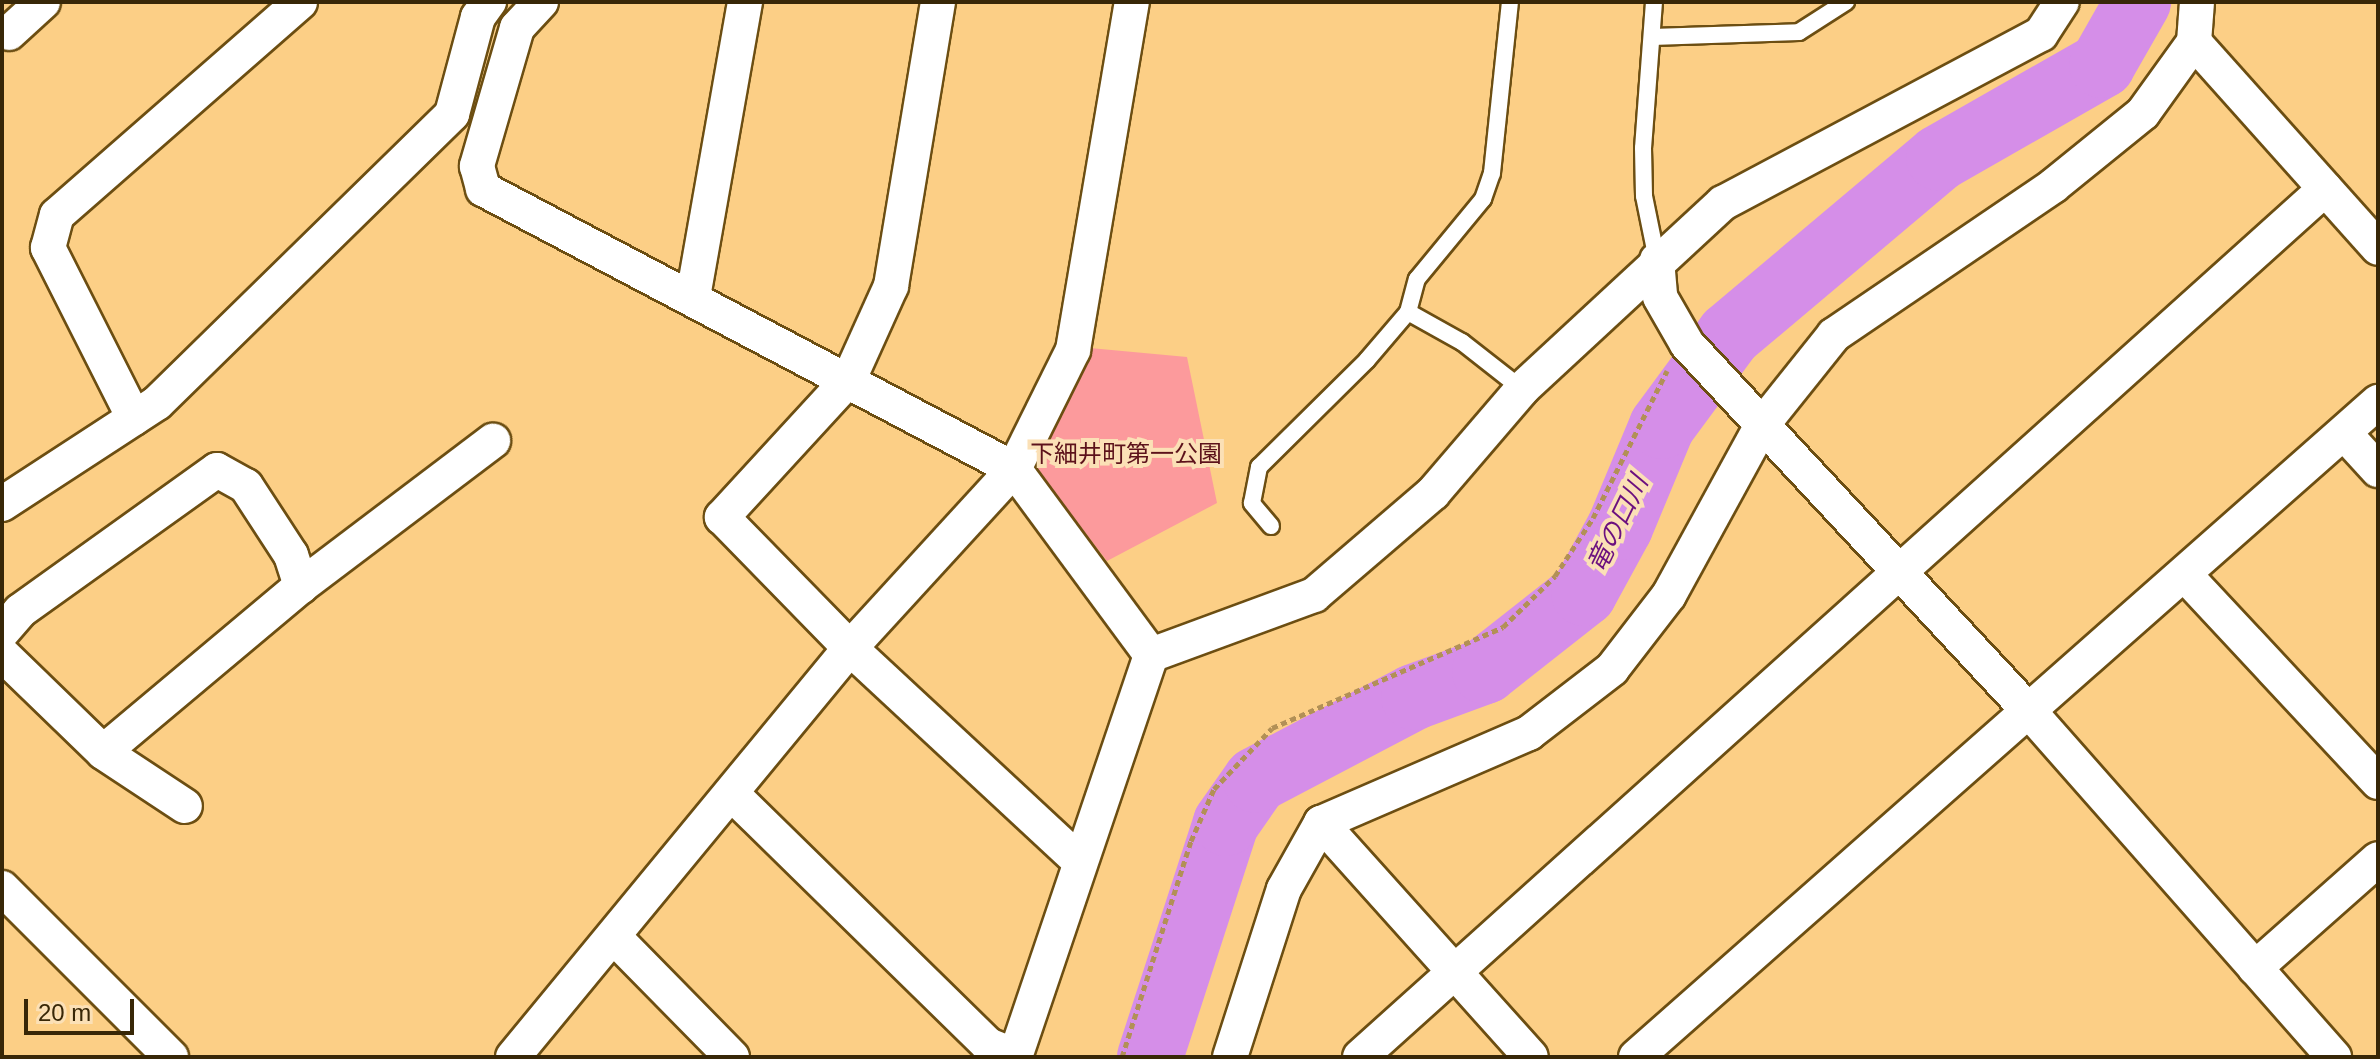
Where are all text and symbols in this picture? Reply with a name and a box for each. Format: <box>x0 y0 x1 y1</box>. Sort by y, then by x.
park label: 下細井町第一公園 <box>1030 440 1222 468</box>
water label: 竜の口川 <box>1581 470 1655 578</box>
scale bar <box>28 983 138 1033</box>
text: 20 m <box>38 999 91 1026</box>

